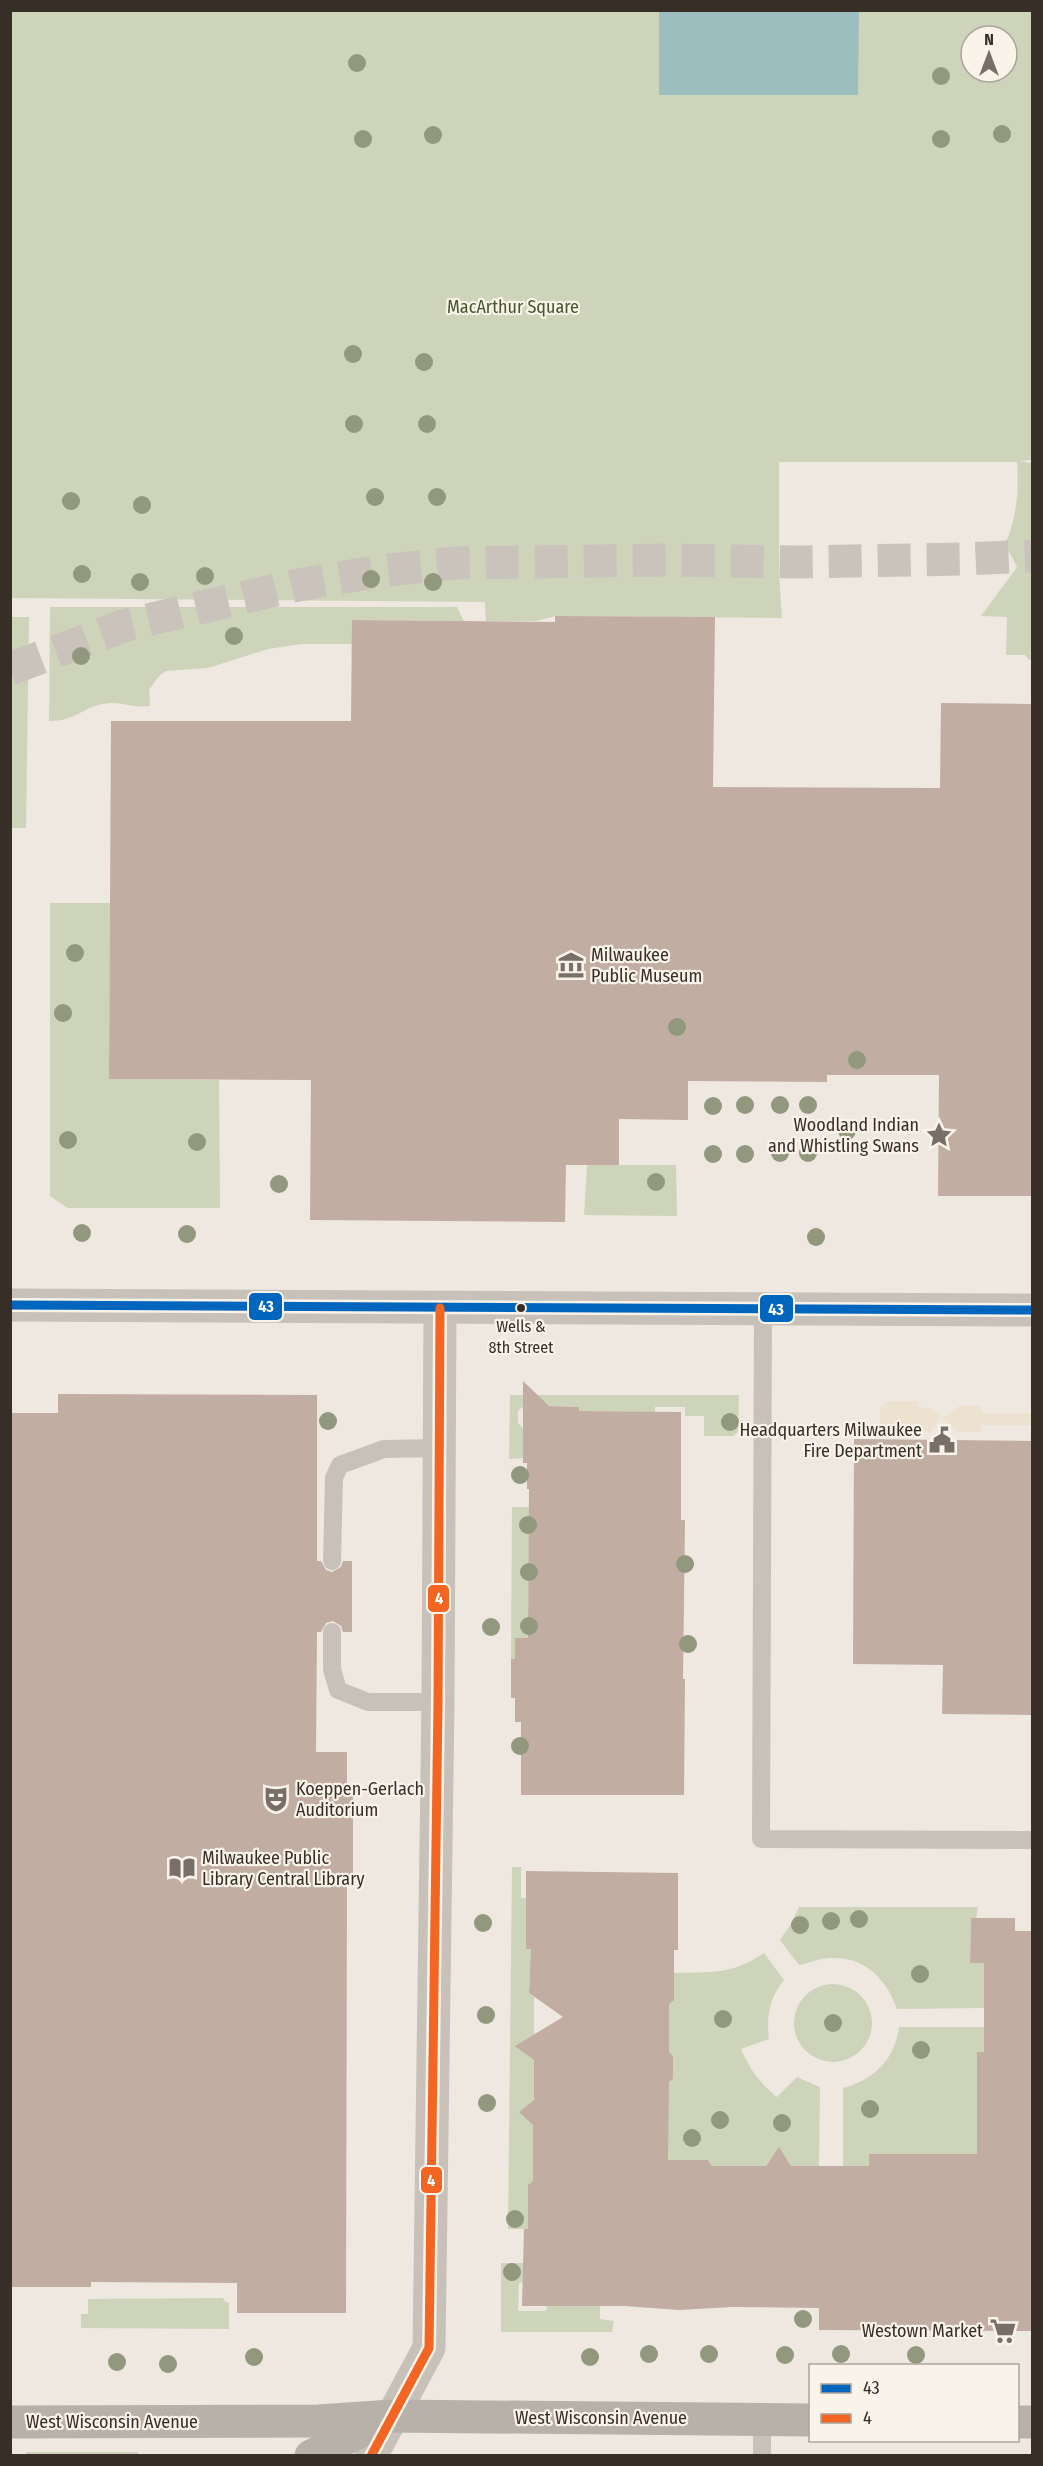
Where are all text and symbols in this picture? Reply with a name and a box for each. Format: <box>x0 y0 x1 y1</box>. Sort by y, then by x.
north arrow <box>959 24 1019 84</box>
text: N <box>984 30 994 49</box>
park label: MacArthur Square <box>447 296 579 318</box>
place label: Milwaukee Public Museum <box>591 944 702 987</box>
museum icon: Milwaukee Public Museum <box>556 950 586 980</box>
place label: Woodland Indian and Whistling Swans <box>768 1114 919 1157</box>
place icon: Woodland Indian and Whistling Swans <box>924 1120 954 1150</box>
line badge: 43 <box>248 1292 283 1321</box>
line badge: 43 <box>759 1294 794 1323</box>
text: 43 <box>258 1297 274 1316</box>
text: 43 <box>768 1300 784 1319</box>
marker: Wells & 8th Street <box>515 1302 527 1314</box>
place label: Wells & 8th Street <box>489 1317 554 1357</box>
place label: Headquarters Milwaukee Fire Department <box>739 1419 922 1462</box>
public building icon: Headquarters Milwaukee Fire Department <box>927 1425 957 1455</box>
line badge: 4 <box>427 1584 450 1613</box>
text: 4 <box>435 1589 443 1608</box>
place label: Koeppen-Gerlach Auditorium <box>296 1778 424 1821</box>
theatre icon: Koeppen-Gerlach Auditorium <box>261 1784 291 1814</box>
place label: Milwaukee Public Library Central Library <box>202 1847 365 1890</box>
library icon: Milwaukee Public Library Central Library <box>167 1853 197 1883</box>
line badge: 4 <box>420 2166 443 2194</box>
text: 4 <box>427 2171 435 2190</box>
supermarket icon: Westown Market <box>988 2316 1018 2346</box>
place label: Westown Market <box>862 2320 983 2342</box>
legend <box>809 2364 1019 2442</box>
text: 43 <box>863 2377 880 2399</box>
street label: West Wisconsin Avenue <box>515 2407 687 2429</box>
text: 4 <box>863 2407 872 2429</box>
street label: West Wisconsin Avenue <box>26 2411 198 2433</box>

